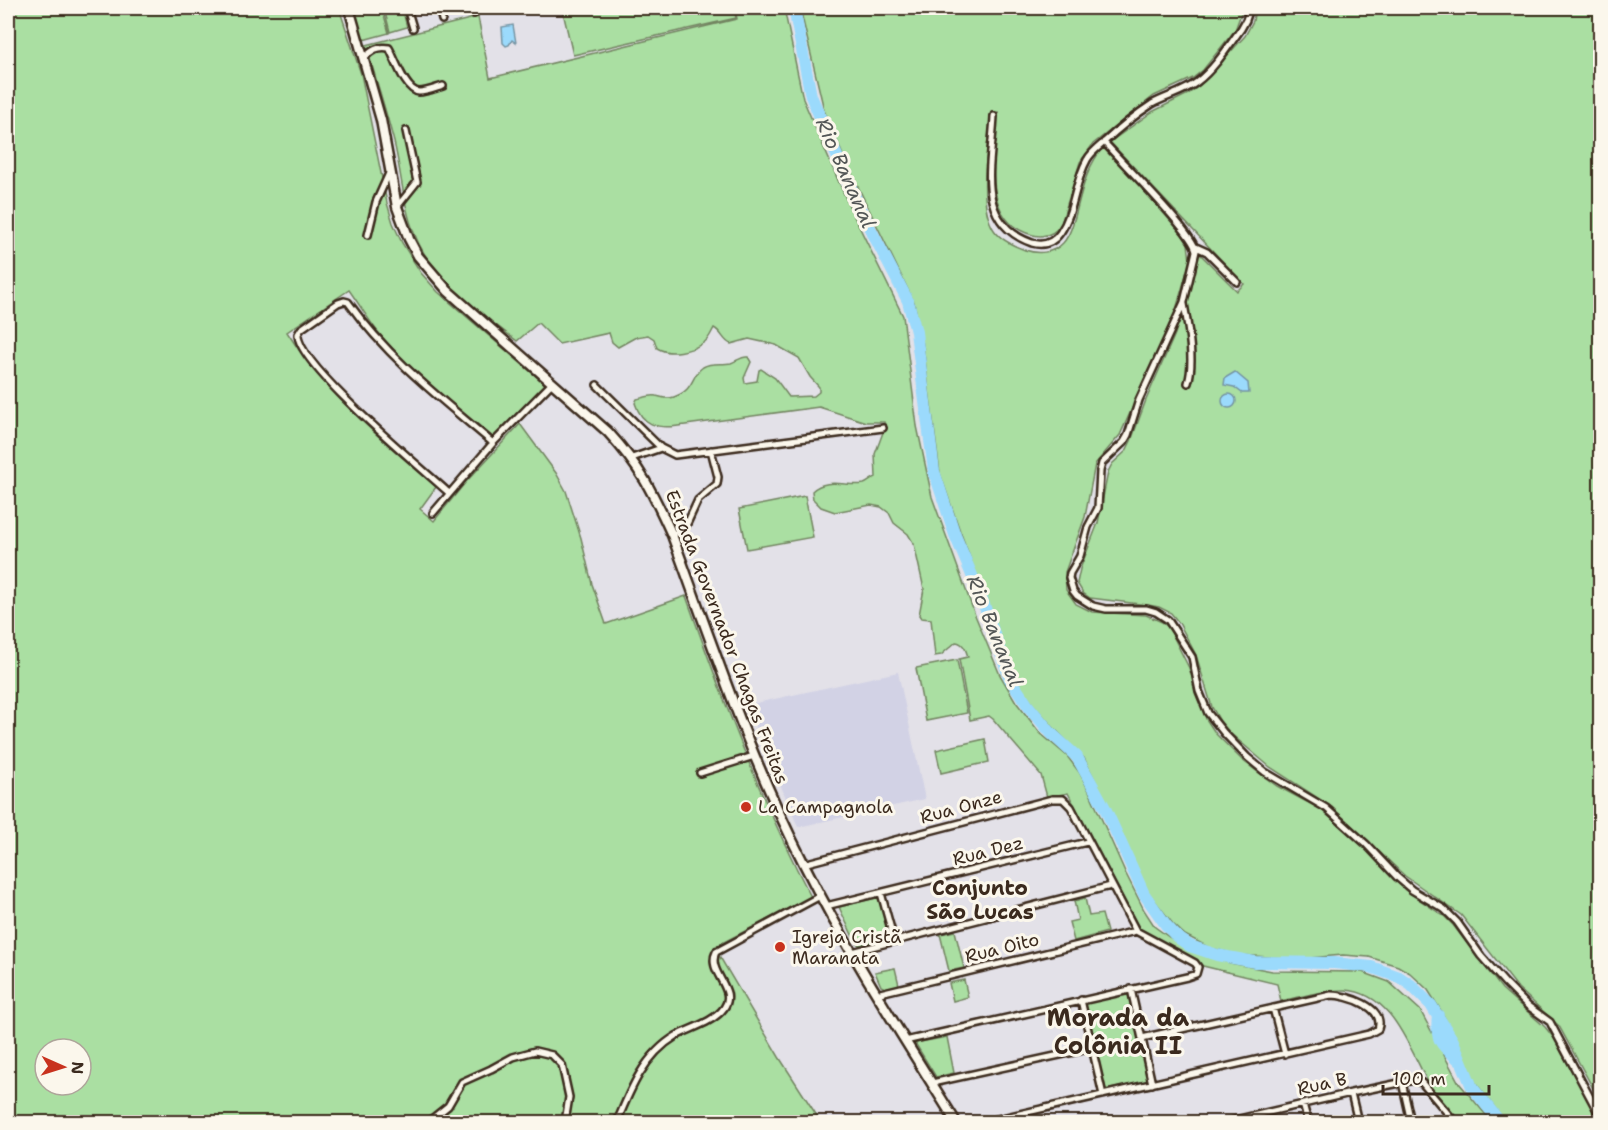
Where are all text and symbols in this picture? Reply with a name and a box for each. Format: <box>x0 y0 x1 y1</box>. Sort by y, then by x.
water label: Rio Bananal <box>810 114 882 232</box>
street label: Estrada Governador Chagas Freitas <box>660 486 794 788</box>
water label: Rio Bananal <box>961 571 1029 691</box>
street label: Rua Onze <box>917 785 1005 829</box>
place label: La Campagnola <box>758 795 893 819</box>
marker: La Campagnola <box>739 800 753 814</box>
street label: Rua Dez <box>950 831 1026 871</box>
district label: Conjunto São Lucas <box>926 874 1034 926</box>
place label: Igreja Cristã Maranata <box>792 925 902 970</box>
street label: Rua Oito <box>962 927 1042 969</box>
marker: Igreja Cristã Maranata <box>773 940 787 954</box>
district label: Morada da Colônia II <box>1047 1002 1190 1062</box>
north arrow <box>33 1037 93 1097</box>
scale bar <box>1383 1058 1490 1096</box>
text: N <box>67 1061 88 1075</box>
street label: Rua B <box>1295 1067 1349 1101</box>
text: 100 m <box>1392 1067 1446 1091</box>

